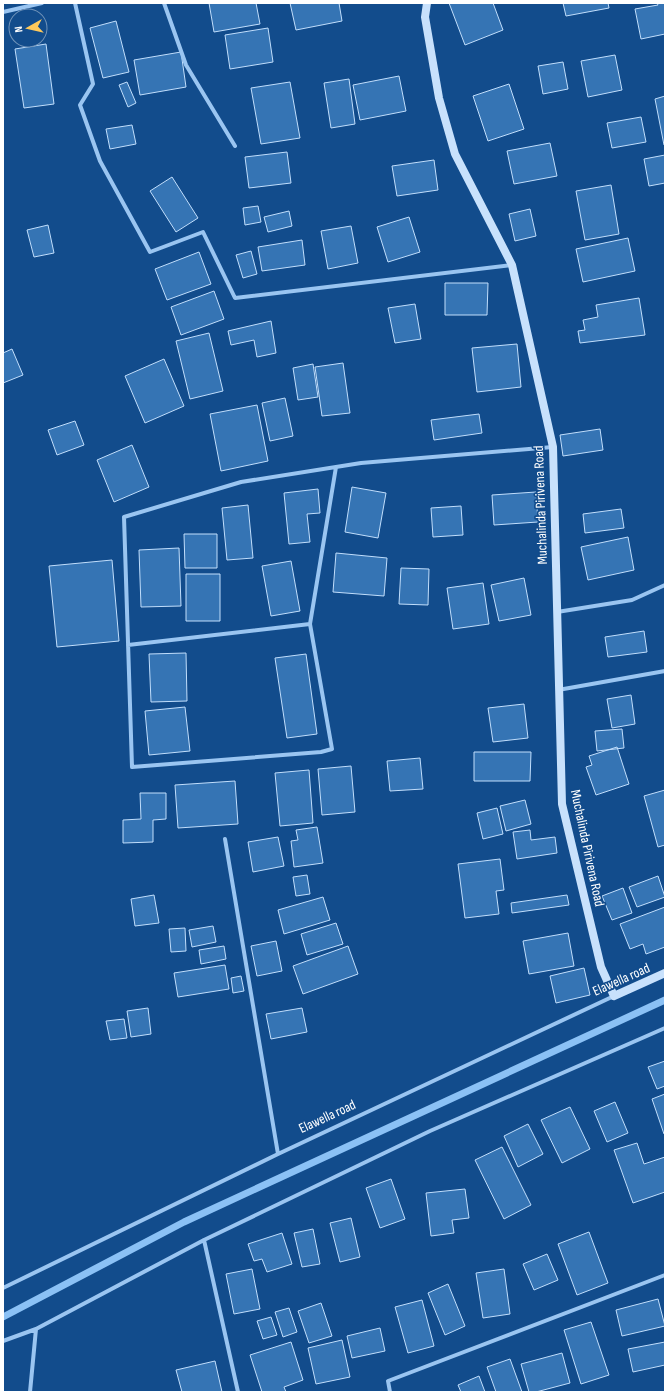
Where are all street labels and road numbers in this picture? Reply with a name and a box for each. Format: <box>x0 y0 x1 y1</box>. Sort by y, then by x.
street label: Muchalinda Pirivena Road <box>530 445 551 565</box>
street label: Muchalinda Pirivena Road <box>567 788 608 908</box>
street label: Elawella road <box>590 959 653 1000</box>
street label: Elawella road <box>296 1096 358 1137</box>

